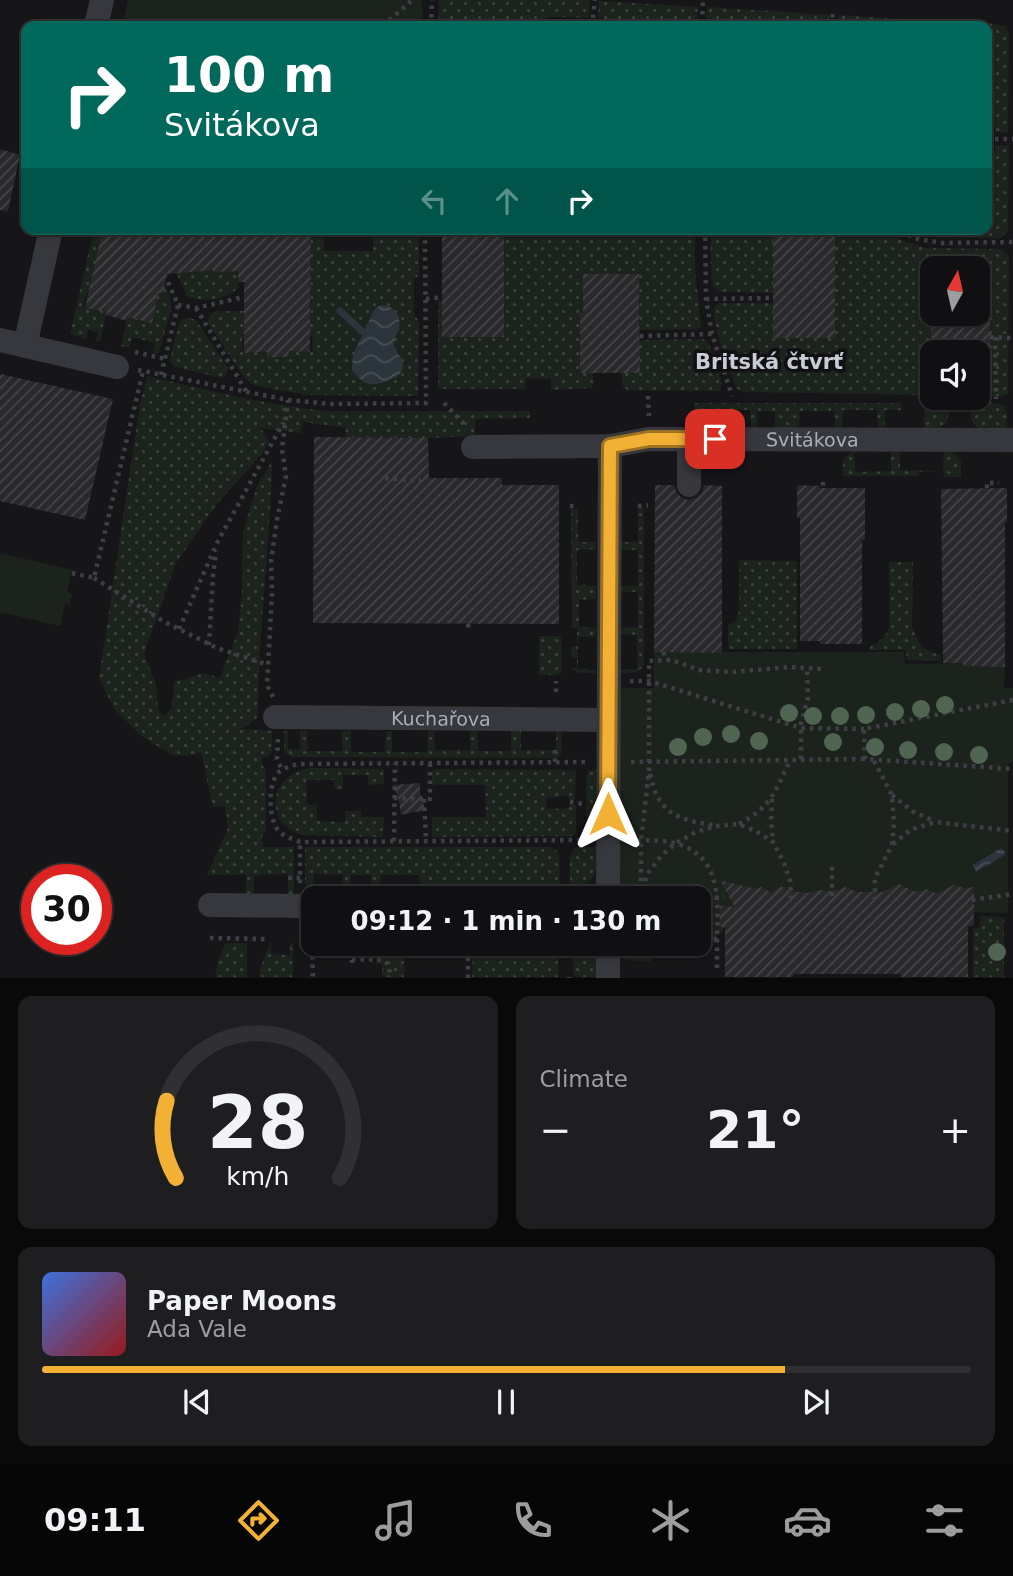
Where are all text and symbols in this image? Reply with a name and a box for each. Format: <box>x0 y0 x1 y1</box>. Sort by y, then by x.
text: 100 m <box>164 47 334 104</box>
icon: right <box>49 49 140 140</box>
text: Svitákova <box>164 106 320 144</box>
icon: left <box>415 182 453 220</box>
icon: ahead <box>488 182 526 220</box>
icon: right <box>561 182 599 220</box>
north arrow <box>920 256 990 326</box>
map controls <box>920 256 990 410</box>
button: sound <box>920 340 990 410</box>
district label: Britská čtvrť <box>695 350 844 374</box>
pin <box>685 409 745 469</box>
icon: arrive <box>696 420 734 458</box>
street label: Svitákova <box>766 428 859 451</box>
street label: Kuchařova <box>391 707 491 730</box>
position arrow <box>571 777 645 851</box>
speed limit sign: 30 <box>21 864 112 955</box>
text: 09:12 · 1 min · 130 m <box>351 906 661 936</box>
text: Climate <box>540 1066 628 1092</box>
text: 28 <box>207 1081 308 1166</box>
text: 21° <box>706 1100 804 1160</box>
text: − <box>540 1108 571 1152</box>
text: + <box>939 1108 971 1152</box>
text: km/h <box>226 1162 289 1191</box>
text: Paper Moons <box>147 1286 337 1316</box>
text: Ada Vale <box>147 1316 247 1342</box>
icon: previous <box>178 1383 216 1421</box>
icon: pause <box>487 1383 525 1421</box>
icon: next <box>797 1383 835 1421</box>
icon: directions <box>234 1496 283 1545</box>
icon: music <box>371 1496 420 1545</box>
icon: phone <box>508 1496 557 1545</box>
icon: climate <box>646 1496 695 1545</box>
icon: car <box>783 1496 832 1545</box>
icon: filters <box>920 1496 969 1545</box>
text: 09:11 <box>44 1501 146 1539</box>

